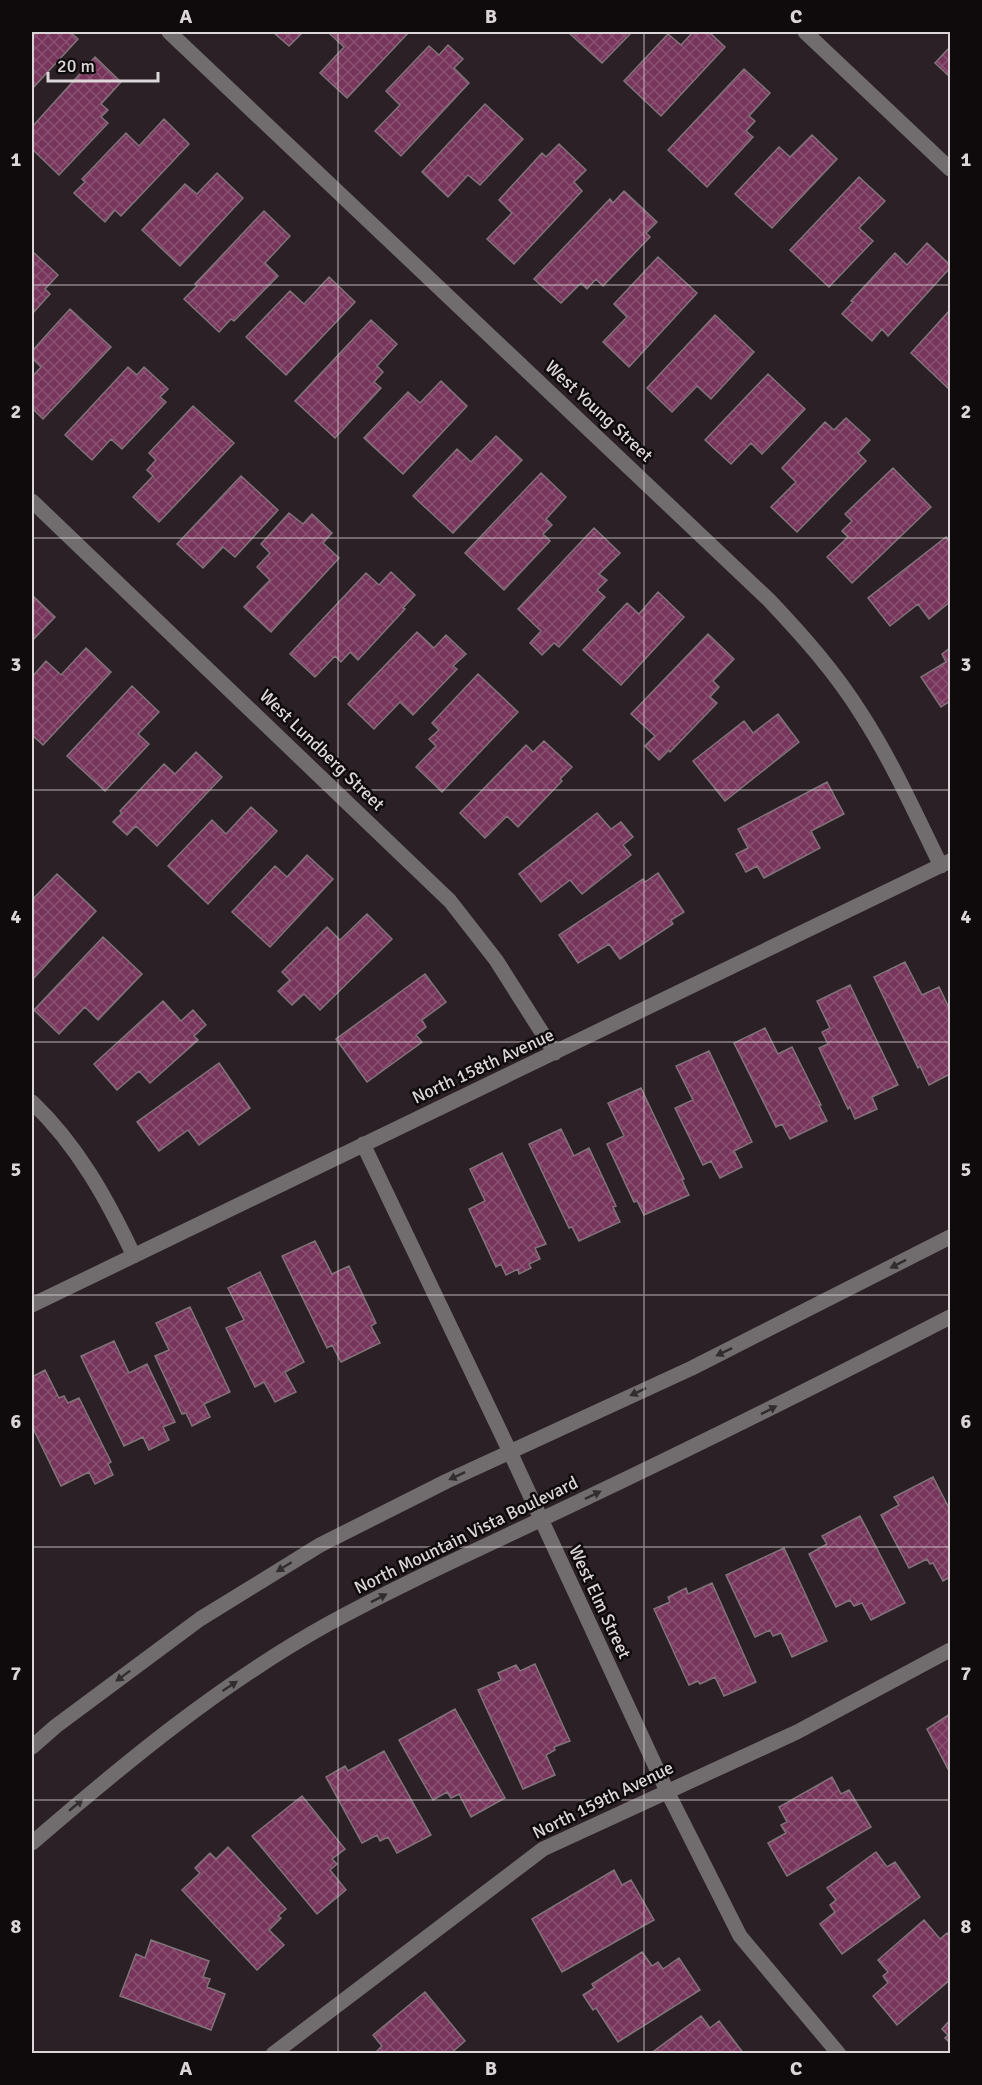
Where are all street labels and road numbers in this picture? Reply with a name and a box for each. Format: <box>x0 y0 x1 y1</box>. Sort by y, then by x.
street label: West Young Street <box>541 356 657 466</box>
street label: West Lundberg Street <box>255 685 389 815</box>
street label: North 158th Avenue <box>408 1023 558 1109</box>
street label: North Mountain Vista Boulevard <box>351 1471 581 1599</box>
street label: West Elm Street <box>564 1542 636 1662</box>
street label: North 159th Avenue <box>529 1756 677 1844</box>

